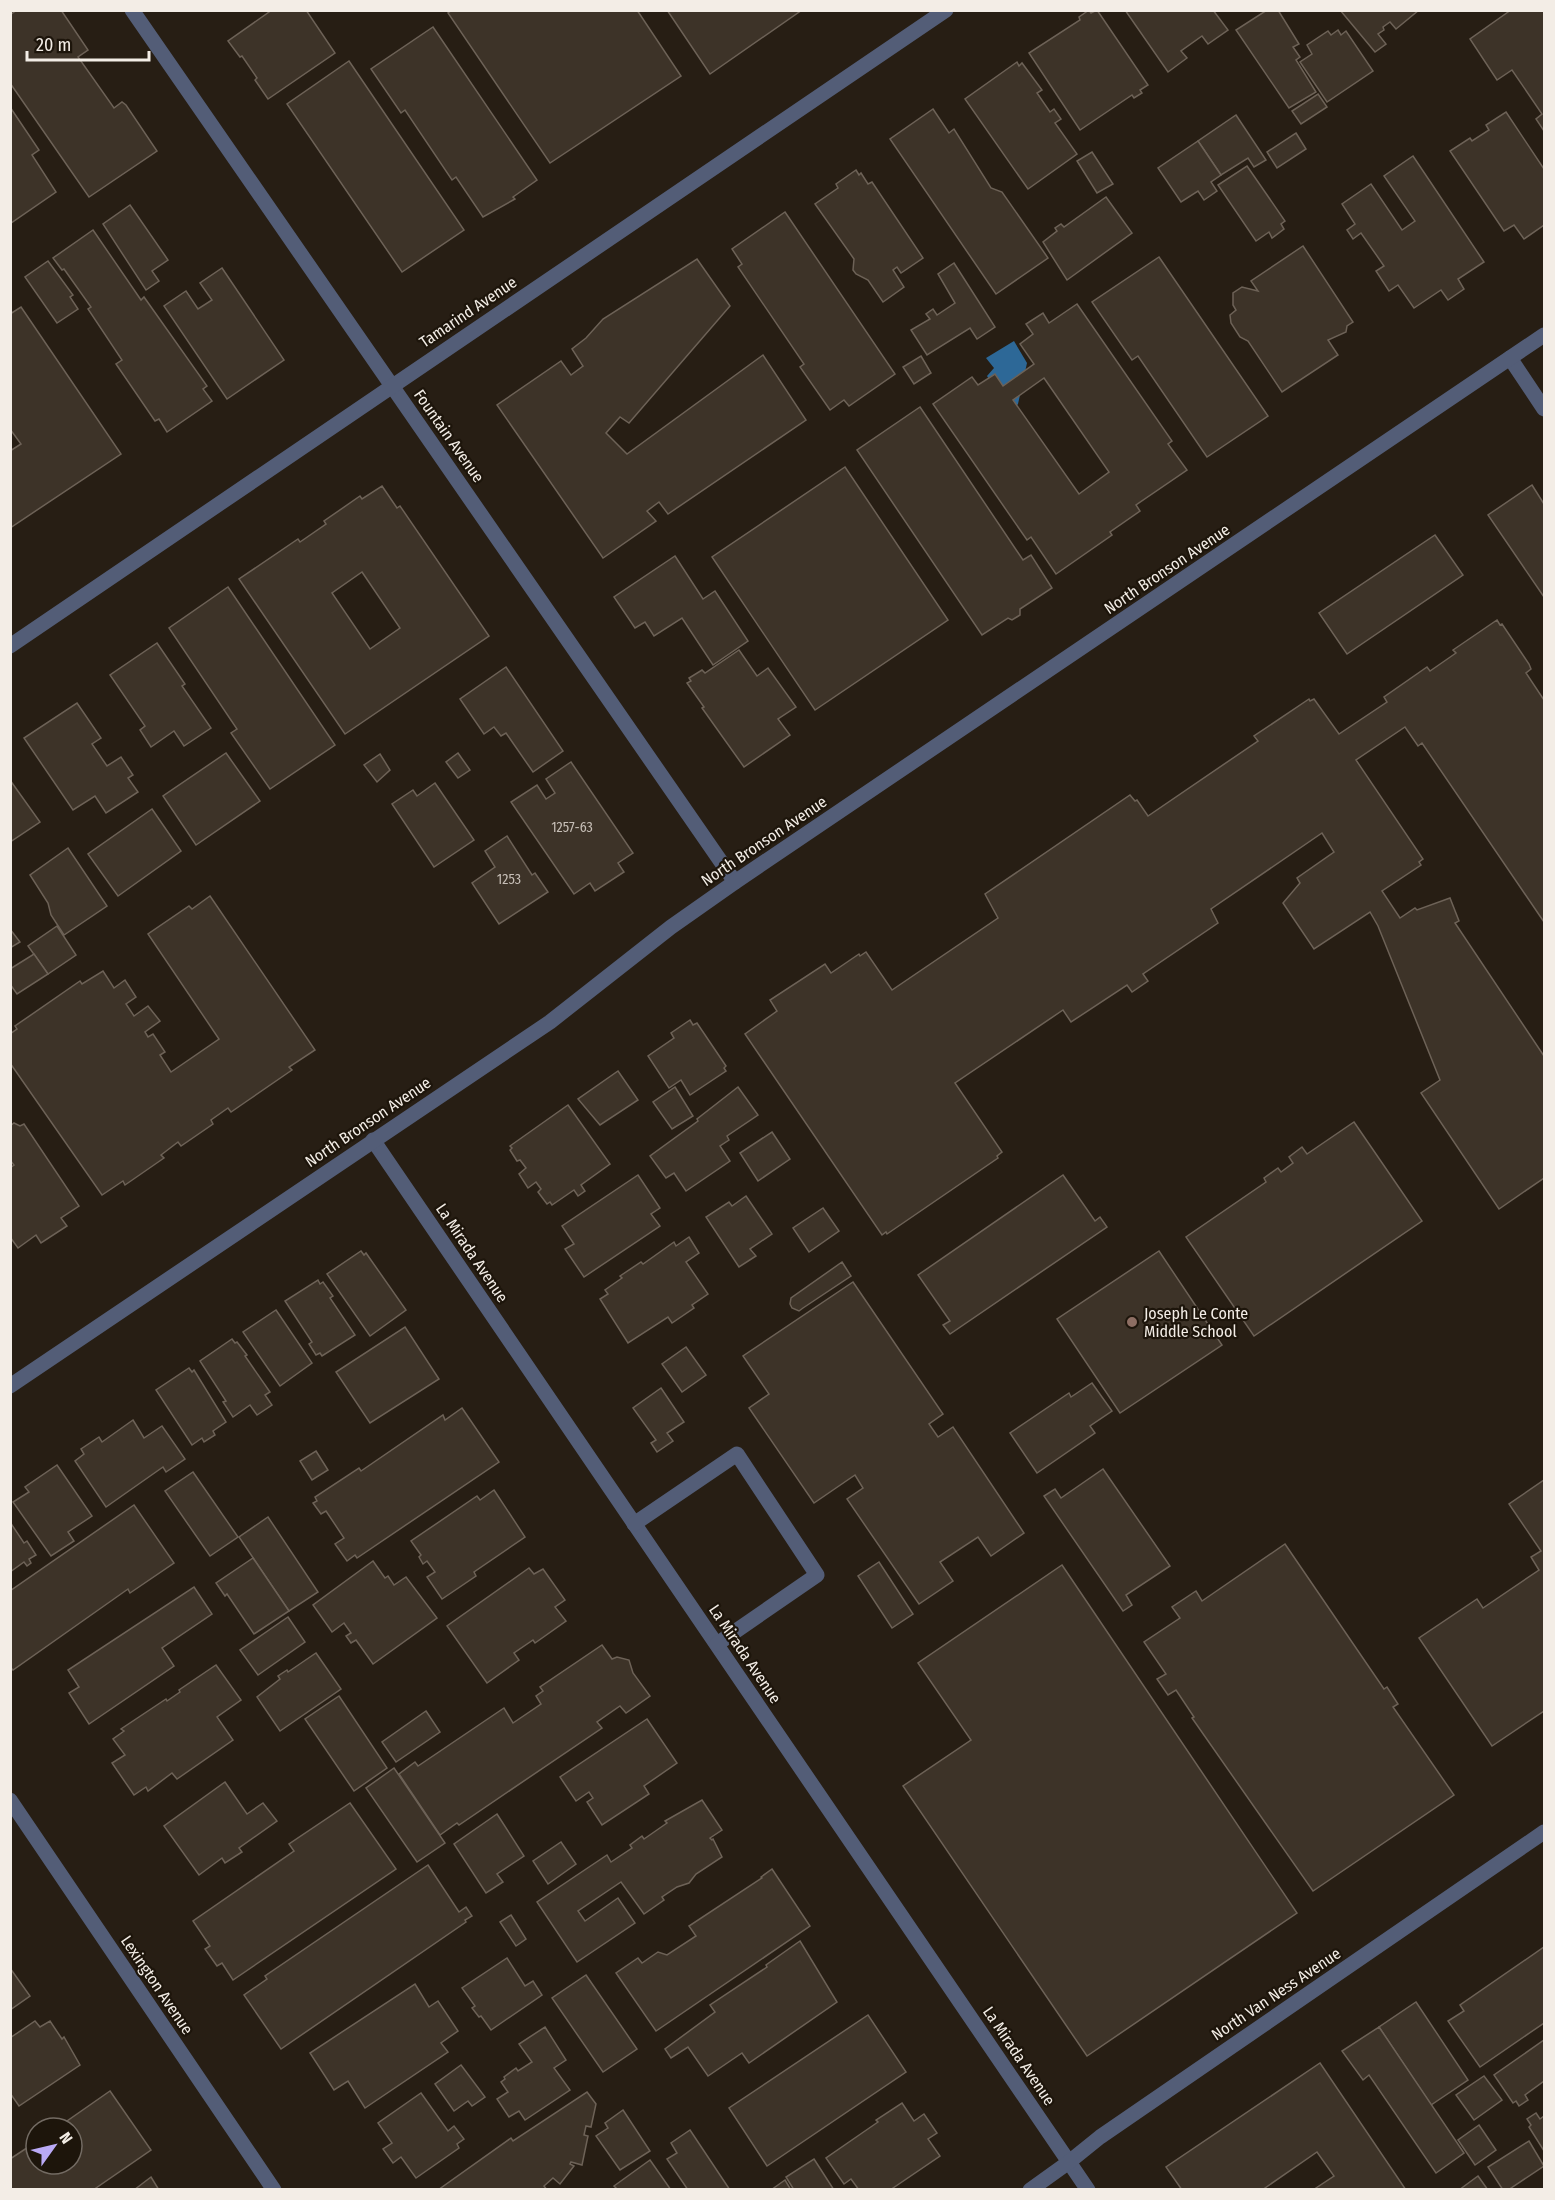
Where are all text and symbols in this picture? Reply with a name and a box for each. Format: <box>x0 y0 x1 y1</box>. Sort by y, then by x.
scale bar <box>27 24 148 62</box>
text: 20 m <box>36 34 71 56</box>
street label: Tamarind Avenue <box>416 272 520 351</box>
street label: Fountain Avenue <box>410 386 488 486</box>
street label: North Bronson Avenue <box>1101 520 1233 618</box>
street label: North Bronson Avenue <box>698 792 830 890</box>
house number: 1257-63 <box>551 819 593 836</box>
house number: 1253 <box>497 871 521 888</box>
street label: North Bronson Avenue <box>302 1073 434 1171</box>
street label: La Mirada Avenue <box>432 1200 512 1306</box>
place label: Joseph Le Conte Middle School <box>1144 1304 1248 1341</box>
marker: Joseph Le Conte Middle School <box>1125 1315 1139 1329</box>
street label: La Mirada Avenue <box>705 1601 785 1707</box>
street label: Lexington Avenue <box>117 1932 197 2038</box>
street label: North Van Ness Avenue <box>1208 1944 1344 2044</box>
street label: La Mirada Avenue <box>979 2003 1059 2109</box>
north arrow <box>24 2116 84 2176</box>
text: N <box>55 2129 77 2147</box>

